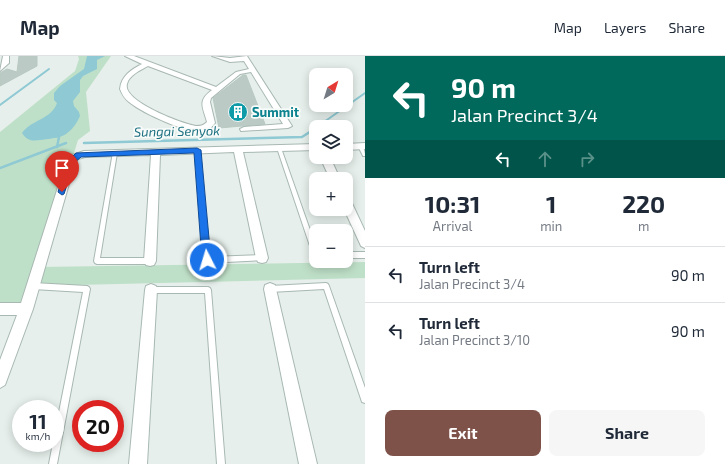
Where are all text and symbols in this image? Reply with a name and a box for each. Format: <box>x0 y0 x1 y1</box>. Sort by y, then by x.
text: Map <box>20 16 60 39</box>
text: Map <box>554 19 582 36</box>
text: Layers <box>604 19 646 36</box>
text: Share <box>668 19 705 36</box>
north arrow <box>309 68 353 112</box>
map controls <box>309 68 353 268</box>
text: 90 m <box>451 70 516 104</box>
icon: left <box>385 72 437 124</box>
building icon: Summit <box>227 101 249 123</box>
place label: Summit <box>252 104 300 120</box>
text: Jalan Precinct 3/4 <box>451 104 598 126</box>
button: layers <box>309 120 353 164</box>
water label: Sungai Senyok <box>134 122 220 140</box>
icon: left <box>492 148 514 170</box>
icon: ahead <box>534 148 556 170</box>
icon: right <box>576 148 598 170</box>
pin <box>45 151 79 192</box>
icon: arrive <box>51 157 73 179</box>
button: + <box>309 172 353 216</box>
text: 10:31 <box>425 189 480 218</box>
text: 1 <box>546 189 556 218</box>
text: 220 <box>622 189 665 218</box>
text: Arrival <box>433 218 472 234</box>
text: min <box>540 218 562 234</box>
text: m <box>638 218 649 234</box>
button: − <box>309 224 353 268</box>
position arrow <box>186 239 228 281</box>
text: Turn left <box>419 258 480 276</box>
icon: left <box>385 264 407 286</box>
text: 90 m <box>671 266 705 284</box>
text: Jalan Precinct 3/4 <box>419 276 525 292</box>
text: Turn left <box>419 314 480 332</box>
icon: left <box>385 320 407 342</box>
text: 90 m <box>671 322 705 340</box>
text: Jalan Precinct 3/10 <box>419 332 530 348</box>
speed limit sign: 20 <box>72 400 124 452</box>
text: 11 <box>29 409 47 433</box>
button: Exit <box>385 410 541 456</box>
button: Share <box>549 410 705 456</box>
text: km/h <box>26 430 50 442</box>

